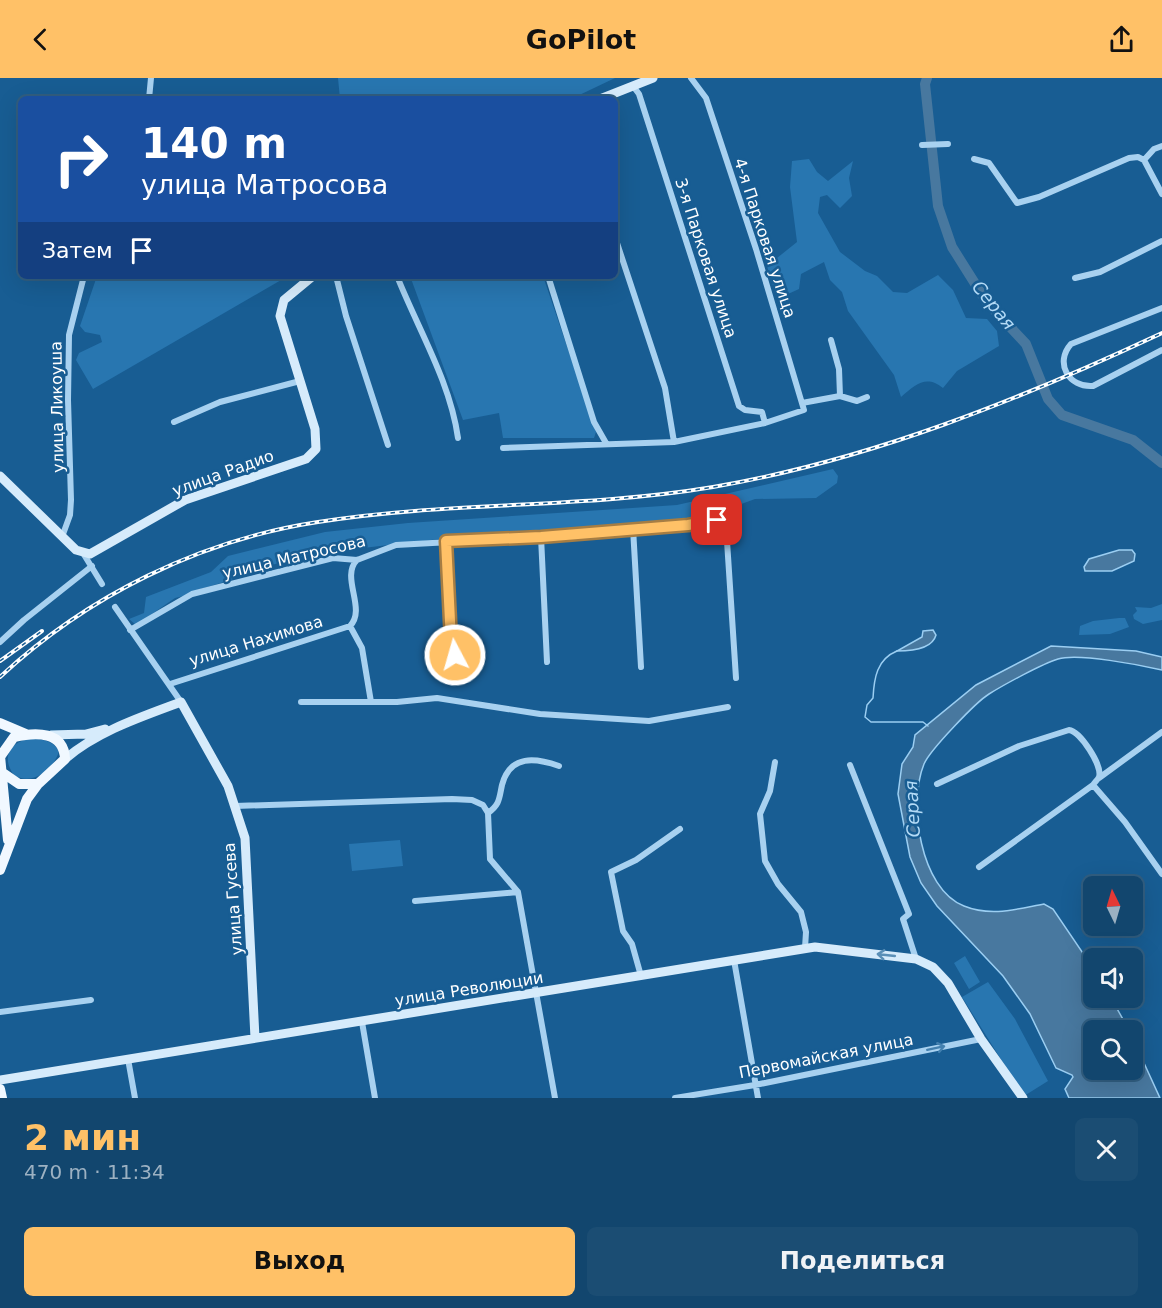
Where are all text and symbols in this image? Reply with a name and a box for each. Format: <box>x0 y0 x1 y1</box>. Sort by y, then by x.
icon: back <box>24 23 57 56</box>
icon: share <box>1105 23 1138 56</box>
text: GoPilot <box>526 24 636 55</box>
text: 140 m <box>141 119 287 168</box>
icon: right <box>42 120 120 198</box>
street label: 4-я Парковая улица <box>730 156 800 320</box>
text: улица Матросова <box>141 169 388 200</box>
street label: 3-я Парковая улица <box>671 176 741 340</box>
icon: arrive <box>125 234 158 267</box>
text: Затем <box>42 238 113 263</box>
water label: Серая <box>968 276 1020 334</box>
street label: улица Ликоуша <box>46 341 68 473</box>
street label: улица Радио <box>170 446 276 500</box>
pin <box>691 494 742 545</box>
icon: arrive <box>700 503 733 536</box>
street label: улица Матросова <box>220 531 368 583</box>
street label: улица Нахимова <box>187 612 325 670</box>
position arrow <box>423 623 487 687</box>
water label: Серая <box>900 780 924 838</box>
street label: улица Гусева <box>220 842 246 956</box>
north arrow <box>1083 876 1143 936</box>
map controls <box>1083 876 1143 1080</box>
button: sound <box>1083 948 1143 1008</box>
one-way arrow <box>876 950 896 961</box>
street label: улица Революции <box>393 968 545 1010</box>
button: search <box>1083 1020 1143 1080</box>
street label: Первомайская улица <box>737 1030 915 1082</box>
one-way arrow <box>926 1042 945 1053</box>
text: 2 мин <box>24 1117 141 1158</box>
button: close <box>1075 1118 1138 1181</box>
text: 470 m · 11:34 <box>24 1160 165 1184</box>
button: Выход <box>24 1227 575 1296</box>
button: Поделиться <box>587 1227 1138 1296</box>

